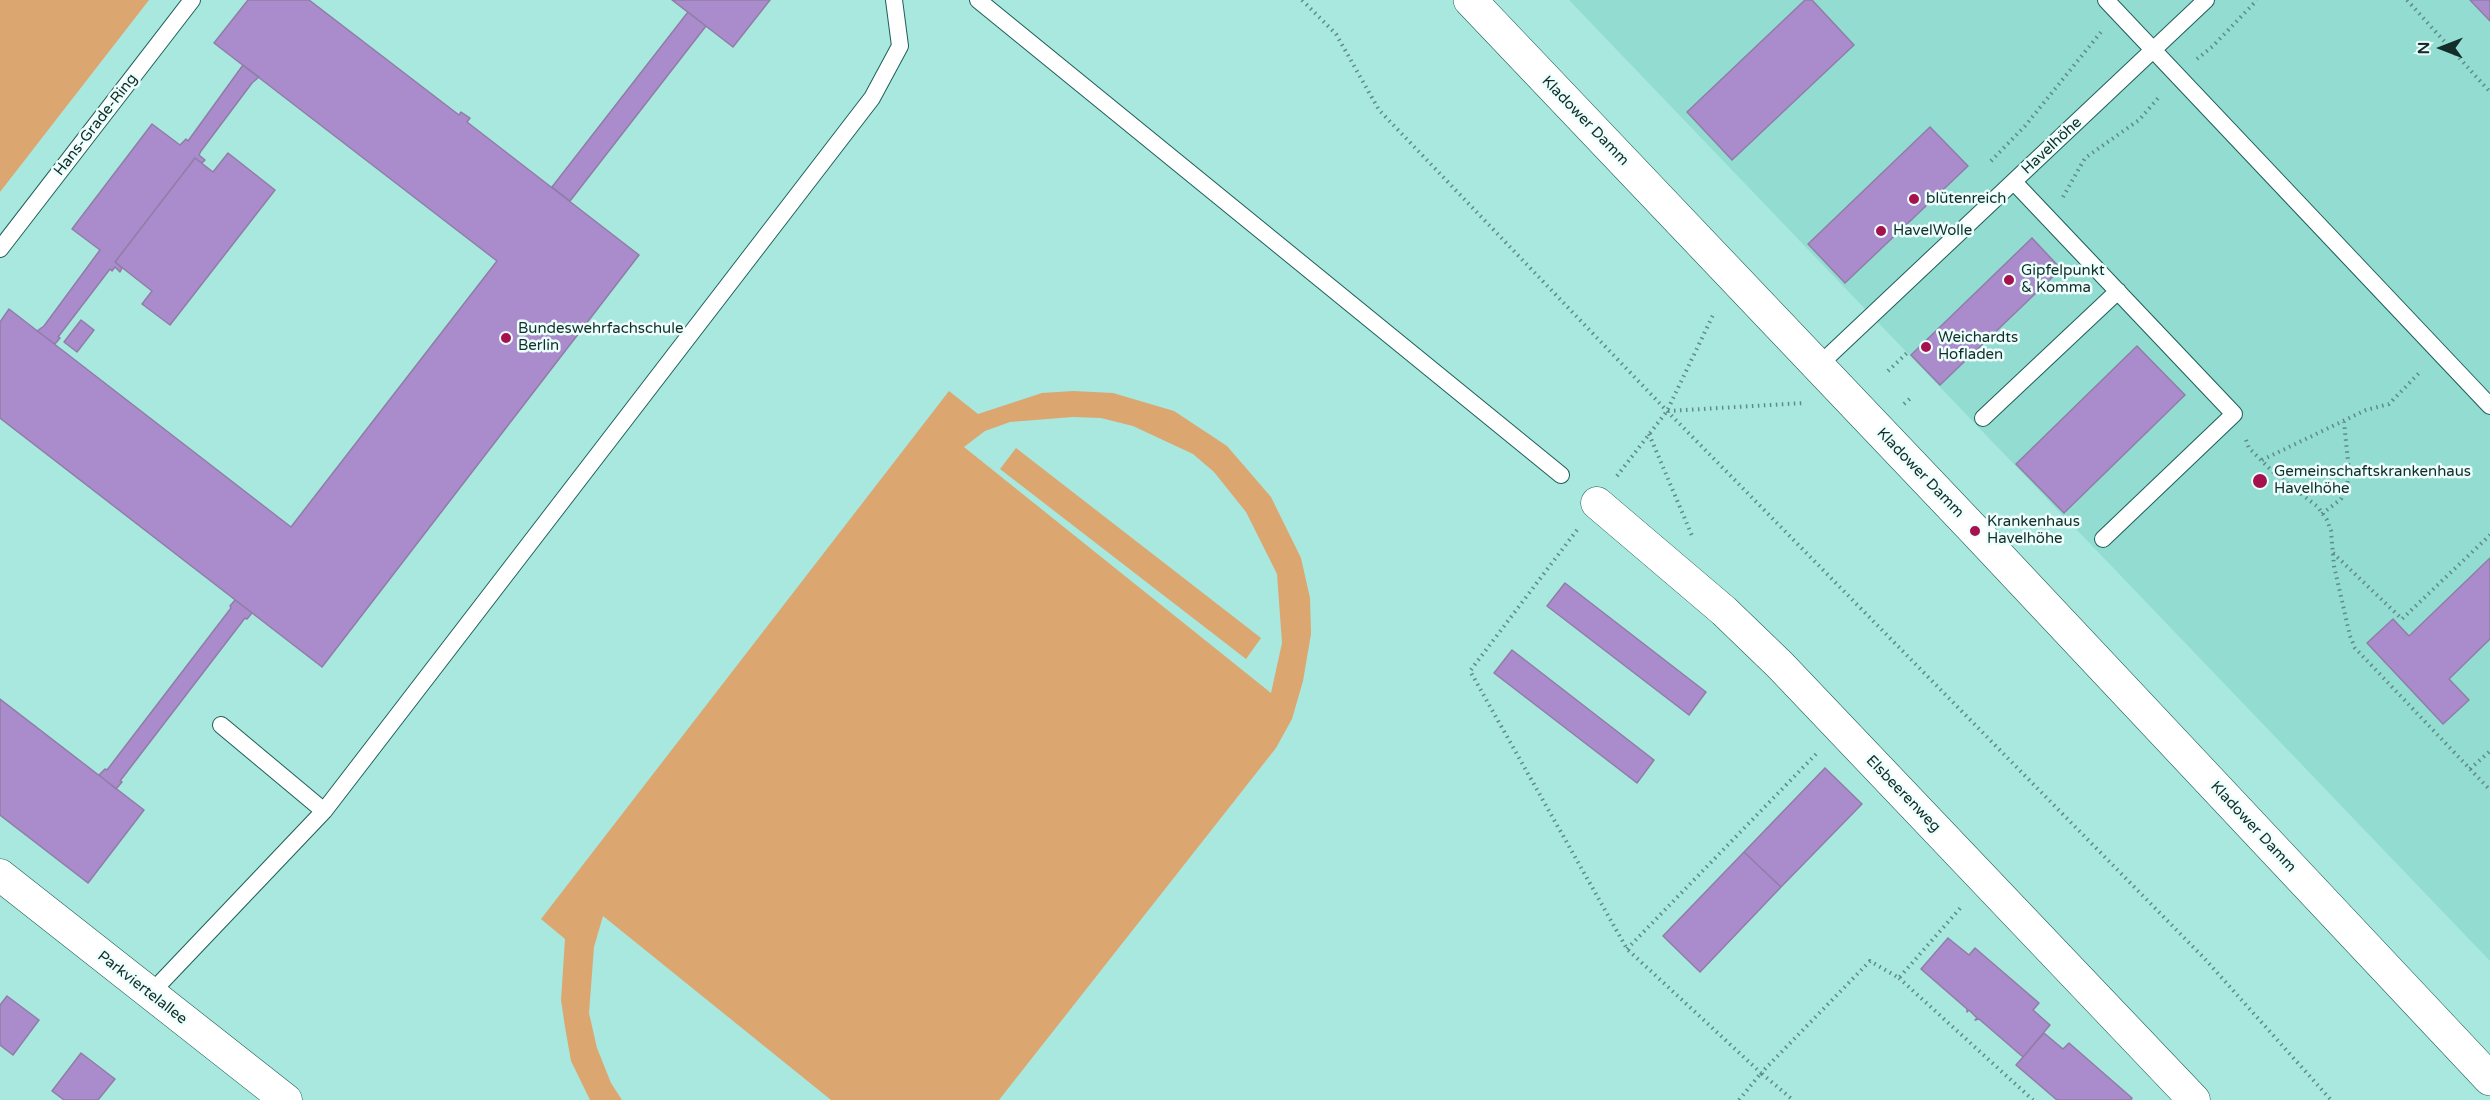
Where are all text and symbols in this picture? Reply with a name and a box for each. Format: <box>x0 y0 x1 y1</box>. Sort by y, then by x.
north arrow <box>2412 18 2472 78</box>
text: N <box>2414 42 2434 54</box>
street label: Hans-Grade-Ring <box>50 70 142 180</box>
street label: Kladower Damm <box>1538 72 1632 170</box>
street label: Havelhöhe <box>2018 114 2086 178</box>
place label: blütenreich <box>1926 190 2006 208</box>
marker: blütenreich <box>1907 192 1921 206</box>
place label: HavelWolle <box>1893 222 1972 240</box>
marker: HavelWolle <box>1874 224 1888 238</box>
place label: Gipfelpunkt & Komma <box>2021 262 2105 297</box>
marker: Gipfelpunkt & Komma <box>2002 273 2016 287</box>
place label: Bundeswehrfachschule Berlin <box>518 320 683 355</box>
place label: Weichardts Hofladen <box>1938 329 2018 364</box>
marker: Bundeswehrfachschule Berlin <box>499 331 513 345</box>
marker: Weichardts Hofladen <box>1919 340 1933 354</box>
street label: Kladower Damm <box>1873 424 1967 522</box>
place label: Gemeinschaftskrankenhaus Havelhöhe <box>2274 463 2471 498</box>
marker: Gemeinschaftskrankenhaus Havelhöhe <box>2251 472 2269 490</box>
place label: Krankenhaus Havelhöhe <box>1987 513 2080 548</box>
marker: Krankenhaus Havelhöhe <box>1968 524 1982 538</box>
street label: Elsbeerenweg <box>1862 752 1944 836</box>
street label: Kladower Damm <box>2206 778 2300 876</box>
street label: Parkviertelallee <box>94 947 190 1029</box>

